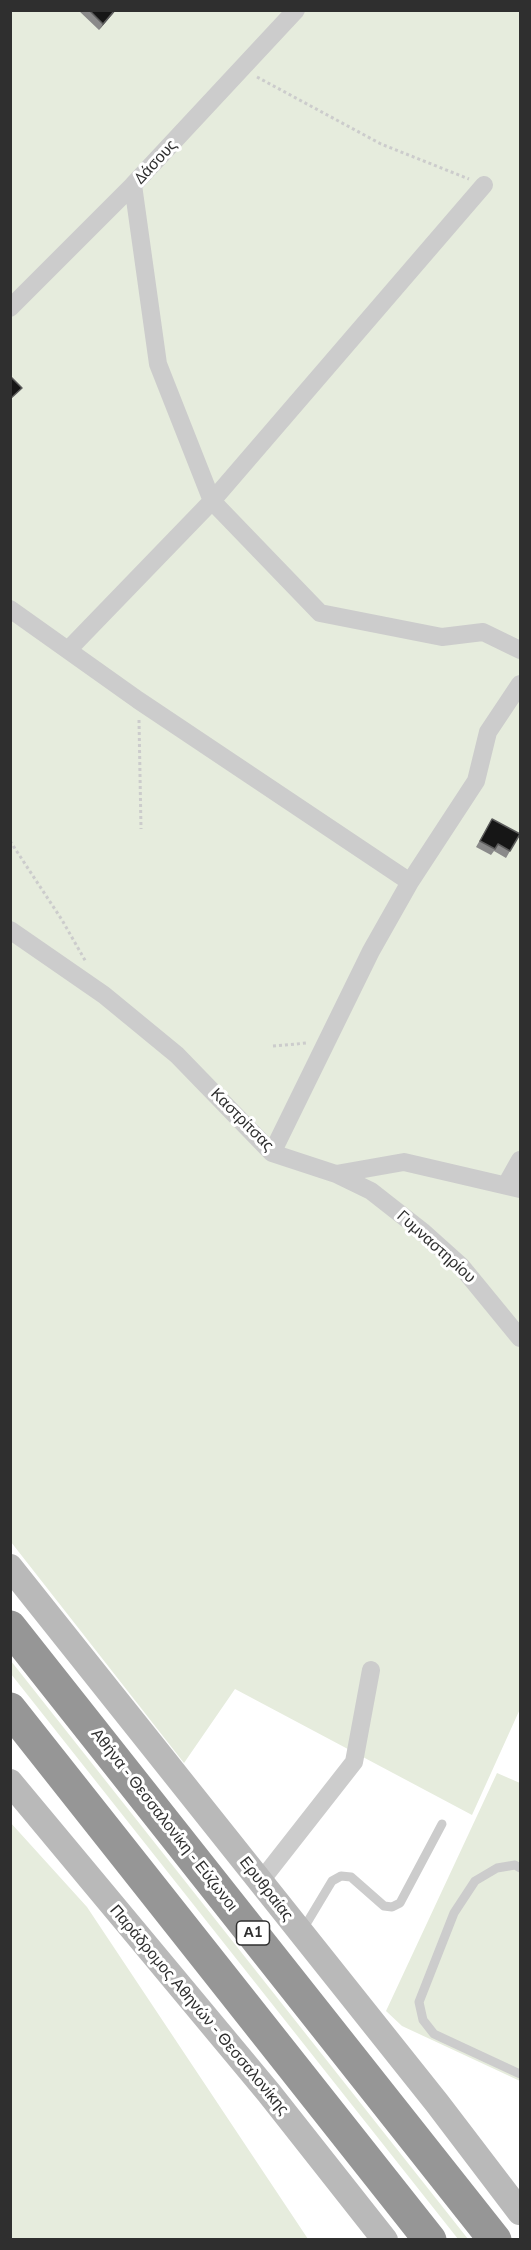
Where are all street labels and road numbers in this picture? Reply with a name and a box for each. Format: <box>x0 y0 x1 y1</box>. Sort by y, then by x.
street label: Δάσους <box>131 136 181 188</box>
street label: Καστρίτσας <box>206 1084 278 1156</box>
street label: Γυμναστηρίου <box>393 1207 479 1287</box>
street label: Αθήνα - Θεσσαλονίκη - Εύζωνοι <box>87 1725 241 1915</box>
street label: Ερυθραίας <box>235 1853 297 1925</box>
street label: Παράδρομος Αθηνών - Θεσσαλονίκης <box>105 1901 293 2119</box>
road number: Α1 <box>236 1921 270 1945</box>

